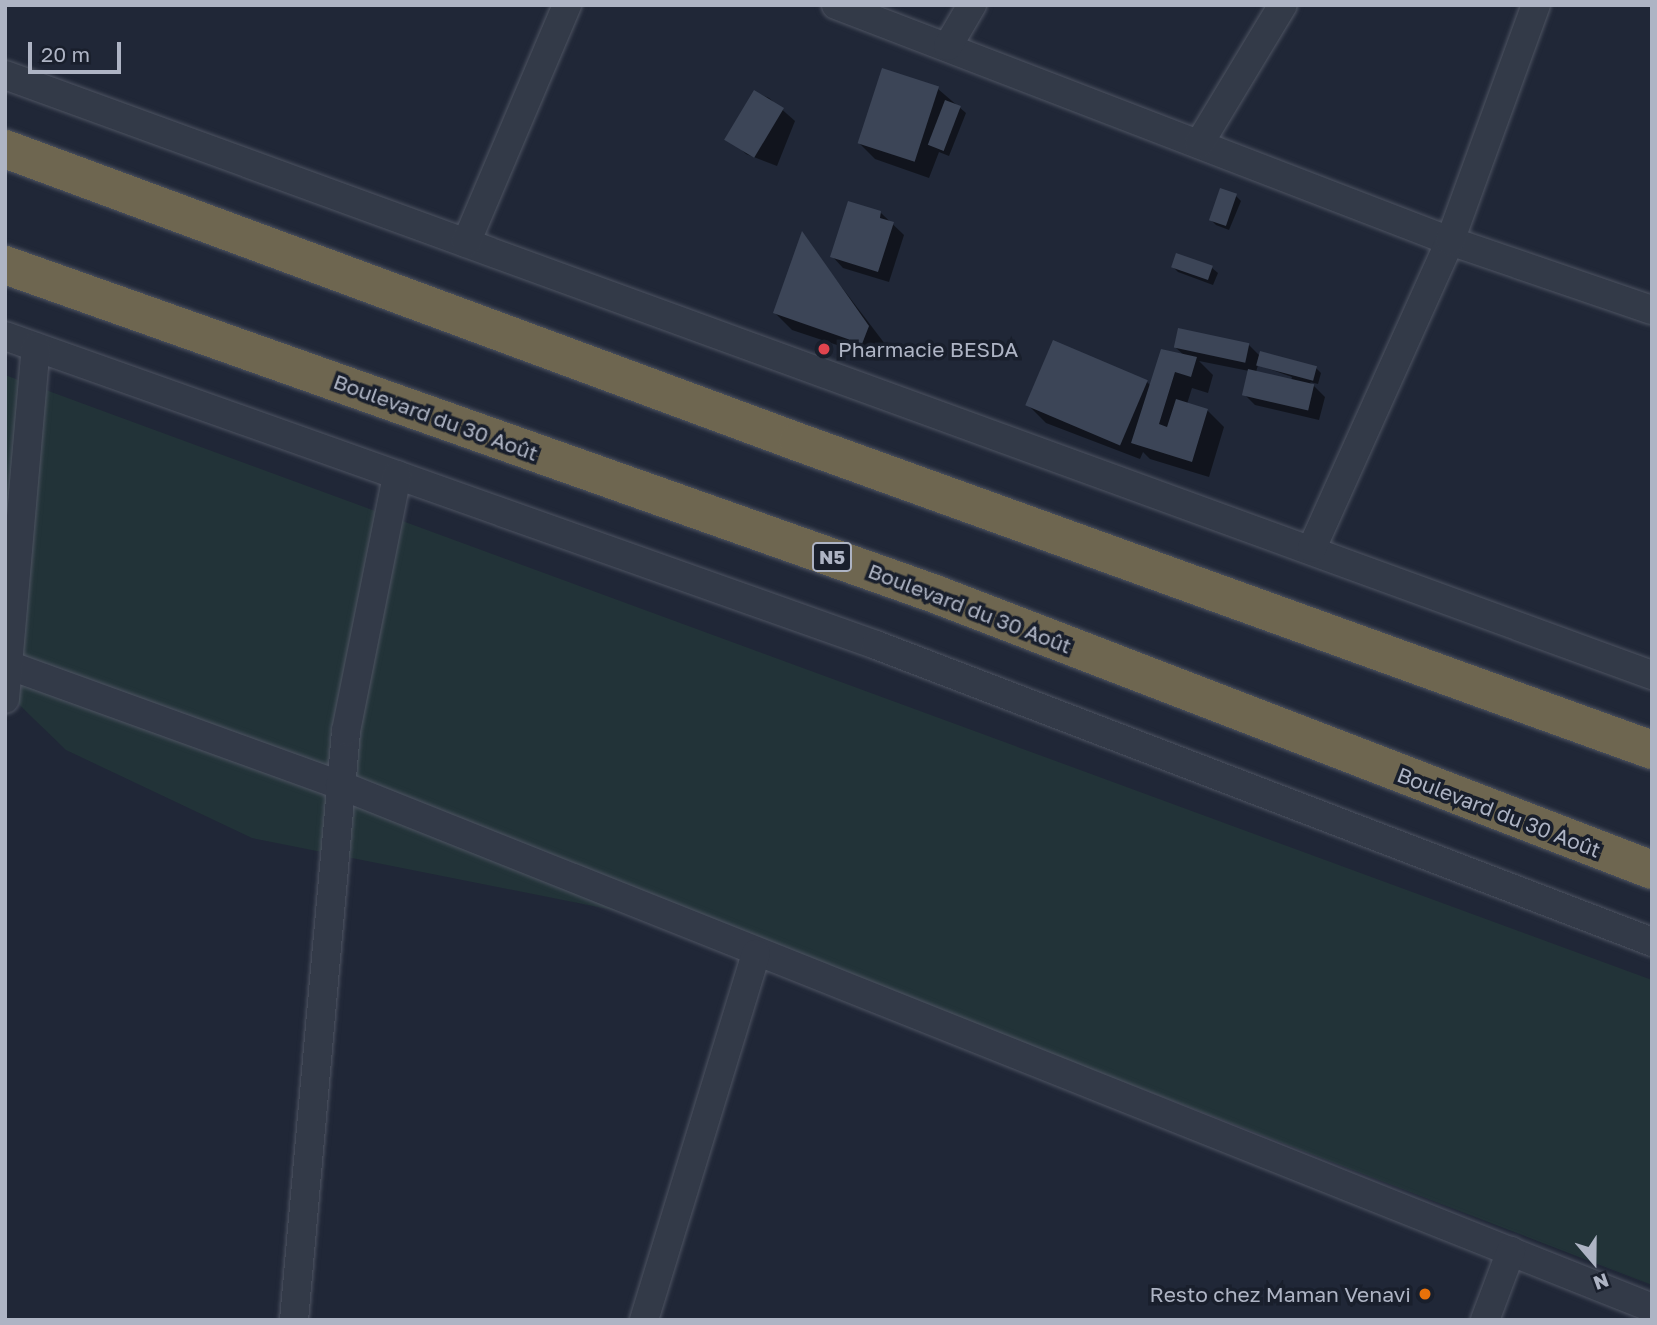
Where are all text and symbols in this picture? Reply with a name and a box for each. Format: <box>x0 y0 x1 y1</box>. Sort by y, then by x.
scale bar <box>32 28 124 72</box>
text: 20 m <box>41 41 90 67</box>
place label: Pharmacie BESDA <box>838 336 1018 362</box>
marker: Pharmacie BESDA <box>816 341 832 357</box>
street label: Boulevard du 30 Août <box>330 368 542 466</box>
road number: N5 <box>811 542 853 572</box>
street label: Boulevard du 30 Août <box>865 558 1075 658</box>
street label: Boulevard du 30 Août <box>1394 762 1604 862</box>
north arrow <box>1559 1227 1629 1297</box>
text: N <box>1591 1269 1612 1295</box>
place label: Resto chez Maman Venavi <box>1150 1281 1411 1307</box>
marker: Resto chez Maman Venavi <box>1417 1286 1433 1302</box>

